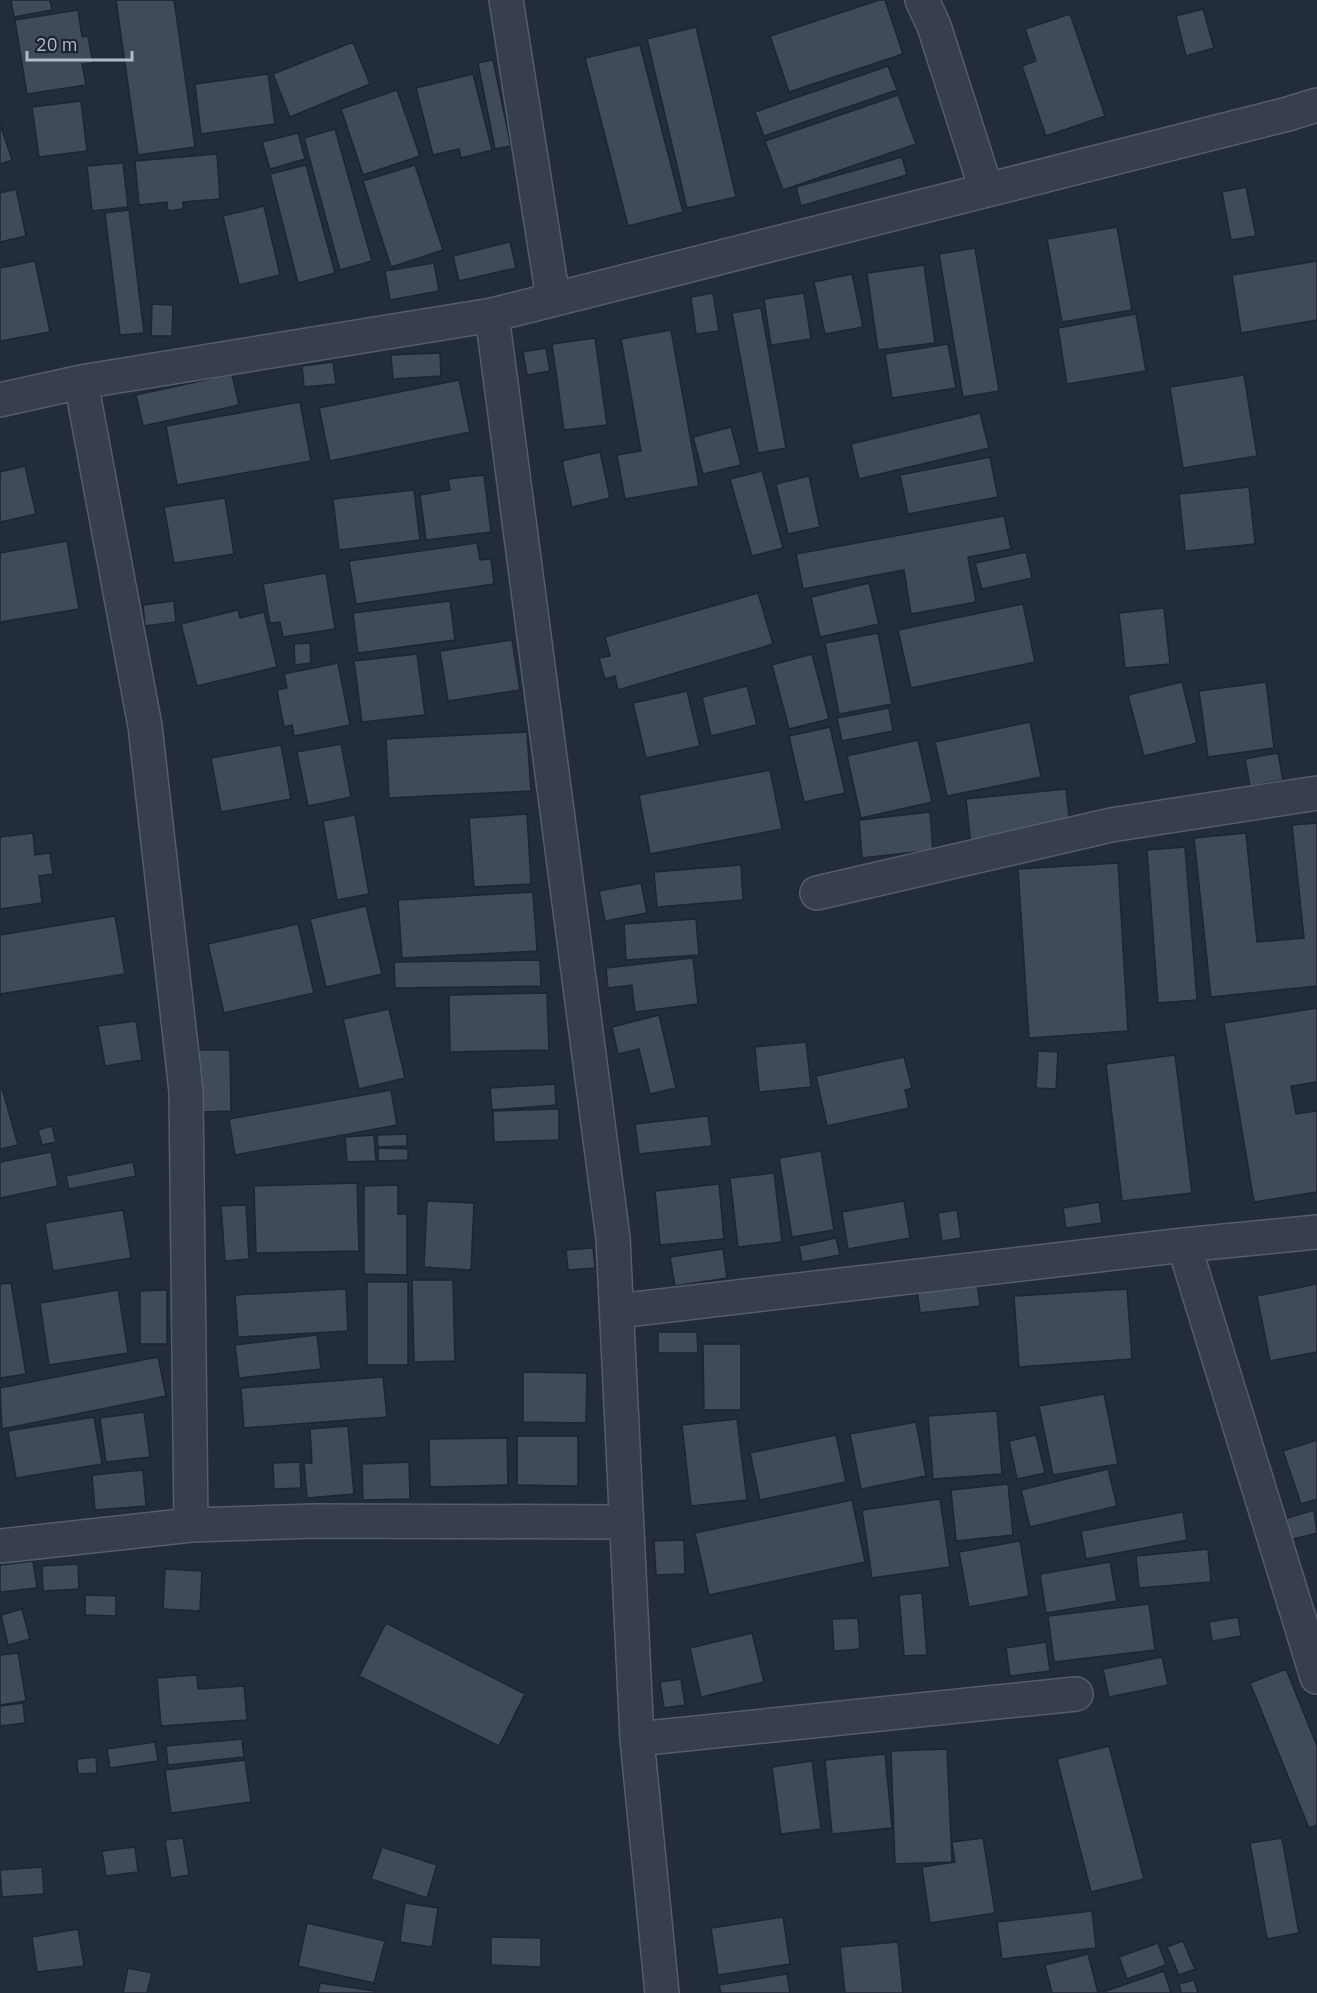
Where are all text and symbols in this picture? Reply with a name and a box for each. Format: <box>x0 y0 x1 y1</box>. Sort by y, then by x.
scale bar <box>27 24 132 62</box>
text: 20 m <box>36 33 78 56</box>

